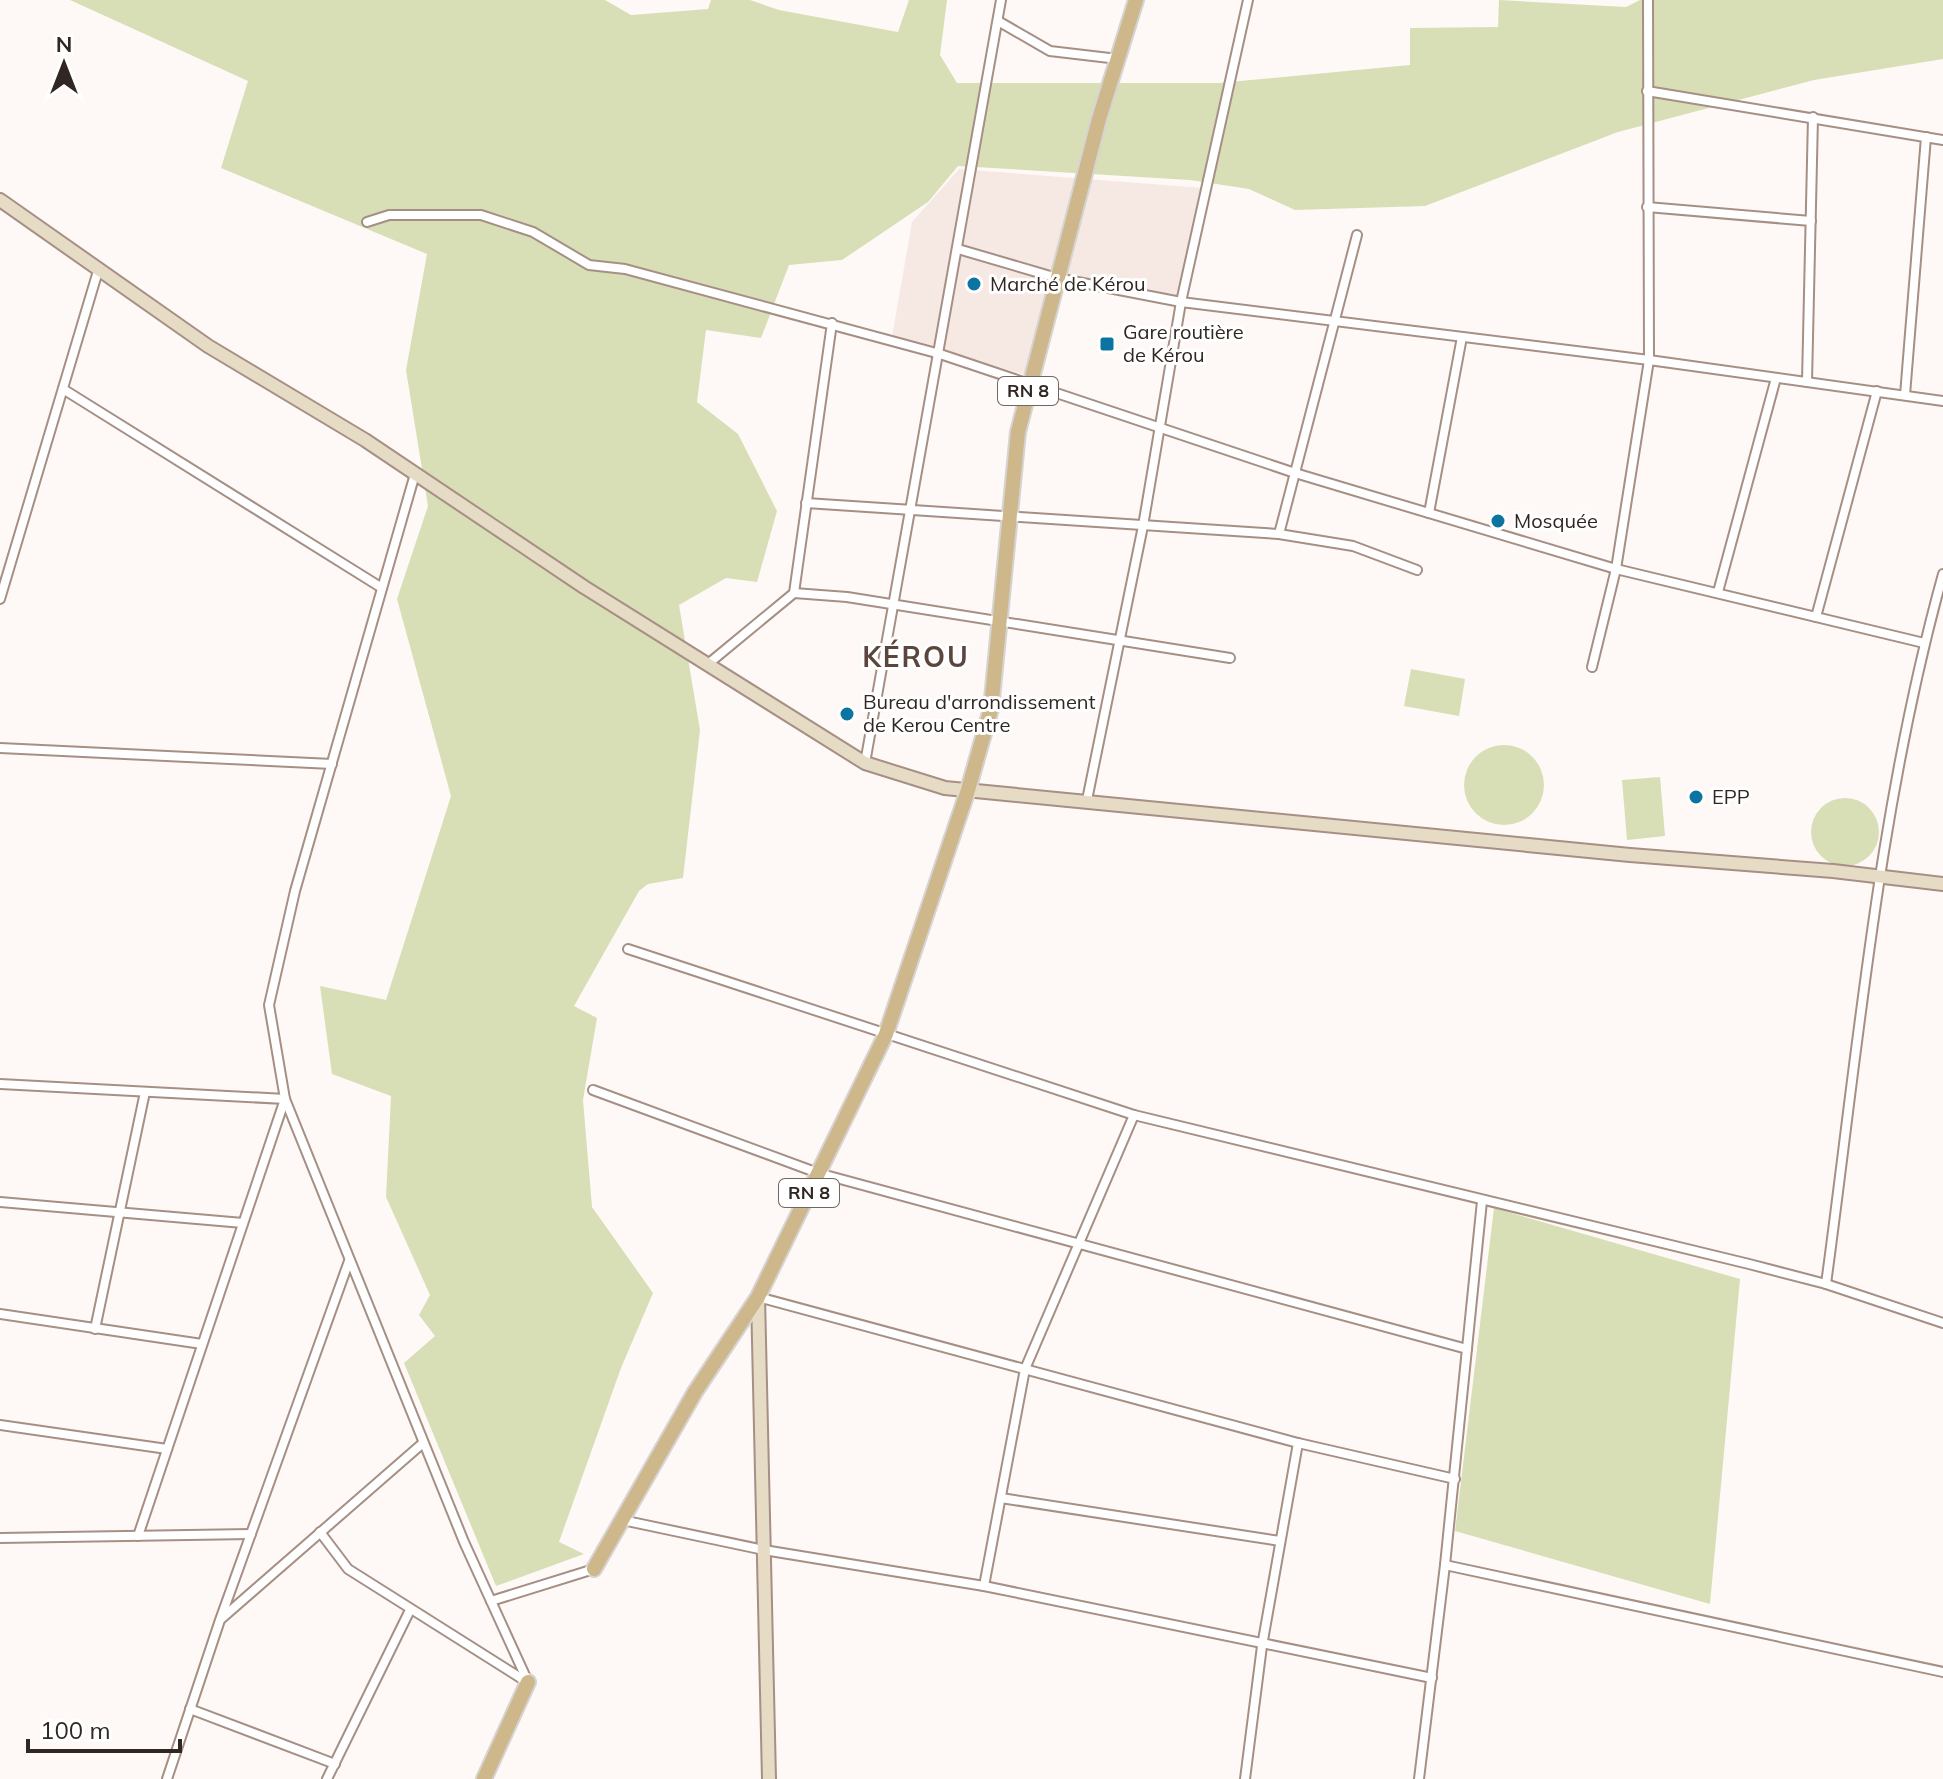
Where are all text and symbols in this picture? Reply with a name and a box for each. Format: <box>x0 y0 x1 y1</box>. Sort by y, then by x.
north arrow <box>24 24 104 104</box>
text: N <box>56 30 72 58</box>
place label: Marché de Kérou <box>990 271 1146 296</box>
marker: Marché de Kérou <box>965 275 983 293</box>
place label: Gare routière de Kérou <box>1123 319 1244 367</box>
marker: Gare routière de Kérou <box>1098 335 1116 353</box>
road number: RN 8 <box>998 377 1058 405</box>
place label: Mosquée <box>1514 508 1598 533</box>
marker: Mosquée <box>1489 512 1507 530</box>
district label: KÉROU <box>862 639 970 674</box>
place label: Bureau d'arrondissement de Kerou Centre <box>863 689 1096 737</box>
marker: Bureau d'arrondissement de Kerou Centre <box>838 705 856 723</box>
place label: EPP <box>1712 784 1750 809</box>
marker: EPP <box>1687 788 1705 806</box>
road number: RN 8 <box>779 1179 839 1207</box>
scale bar <box>28 1703 180 1753</box>
text: 100 m <box>40 1715 111 1745</box>

